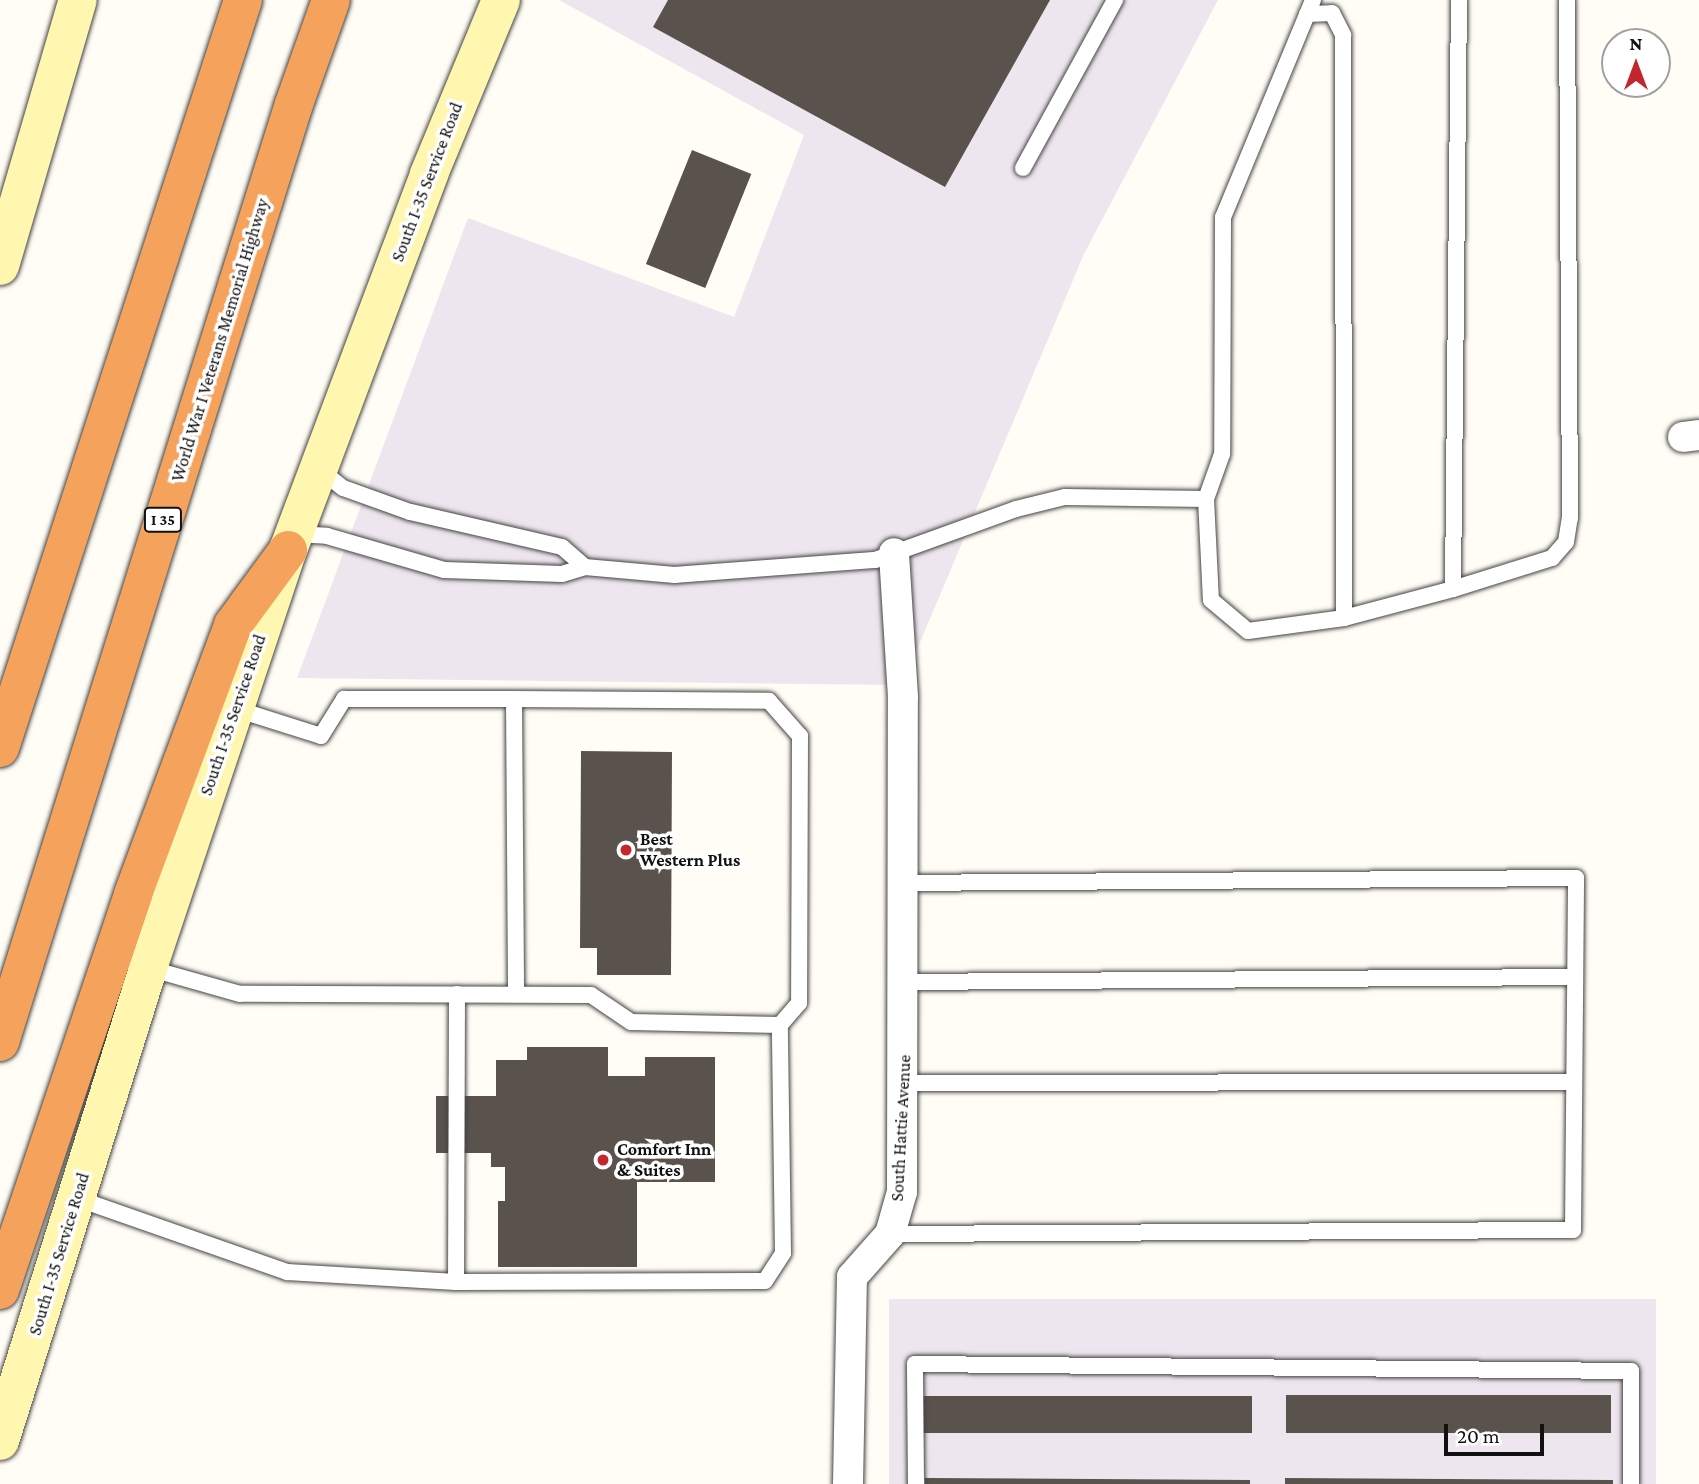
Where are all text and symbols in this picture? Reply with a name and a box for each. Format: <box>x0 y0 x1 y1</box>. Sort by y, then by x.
north arrow <box>1601 28 1671 98</box>
text: N <box>1630 33 1642 54</box>
street label: South I-35 Service Road <box>387 99 467 265</box>
street label: World War I Veterans Memorial Highway <box>167 196 273 484</box>
road number: I 35 <box>144 508 182 533</box>
street label: South I-35 Service Road <box>195 632 271 798</box>
place label: Best Western Plus <box>640 829 740 872</box>
marker: Best Western Plus <box>618 842 634 858</box>
street label: South Hattie Avenue <box>886 1054 916 1202</box>
place label: Comfort Inn & Suites <box>617 1139 711 1182</box>
marker: Comfort Inn & Suites <box>595 1152 611 1168</box>
street label: South I-35 Service Road <box>24 1170 94 1338</box>
scale bar <box>1447 1410 1547 1454</box>
text: 20 m <box>1457 1424 1500 1448</box>

